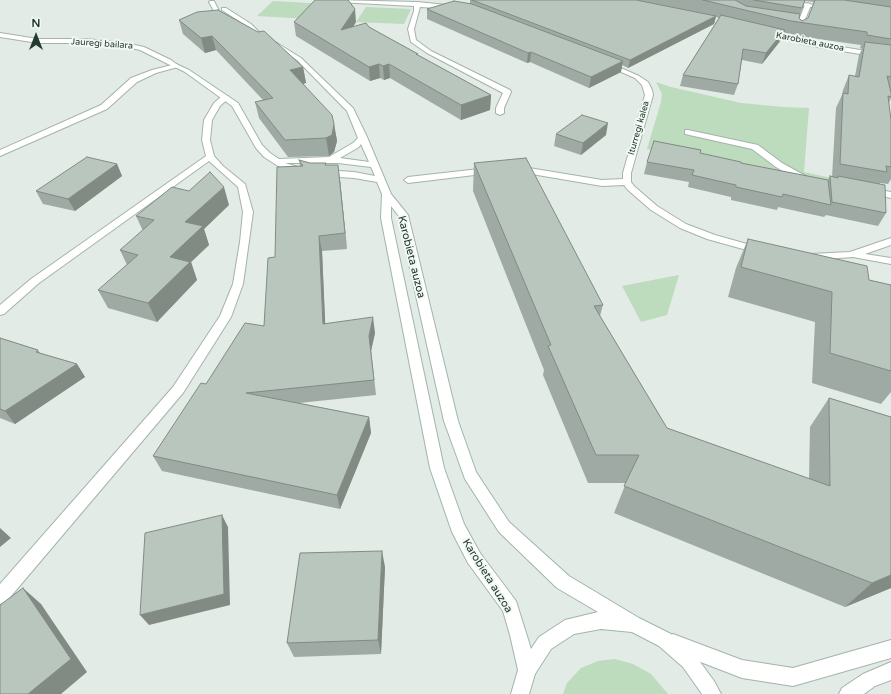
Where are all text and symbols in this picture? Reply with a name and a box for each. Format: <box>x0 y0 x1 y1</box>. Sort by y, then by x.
north arrow <box>16 16 56 56</box>
text: N <box>32 17 40 30</box>
street label: Karobieta auzoa <box>775 30 845 54</box>
street label: Jauregi bailara <box>71 36 133 52</box>
street label: Iturregi kalea <box>626 100 652 156</box>
street label: Karobieta auzoa <box>394 214 428 300</box>
street label: Karobieta auzoa <box>459 537 515 615</box>

